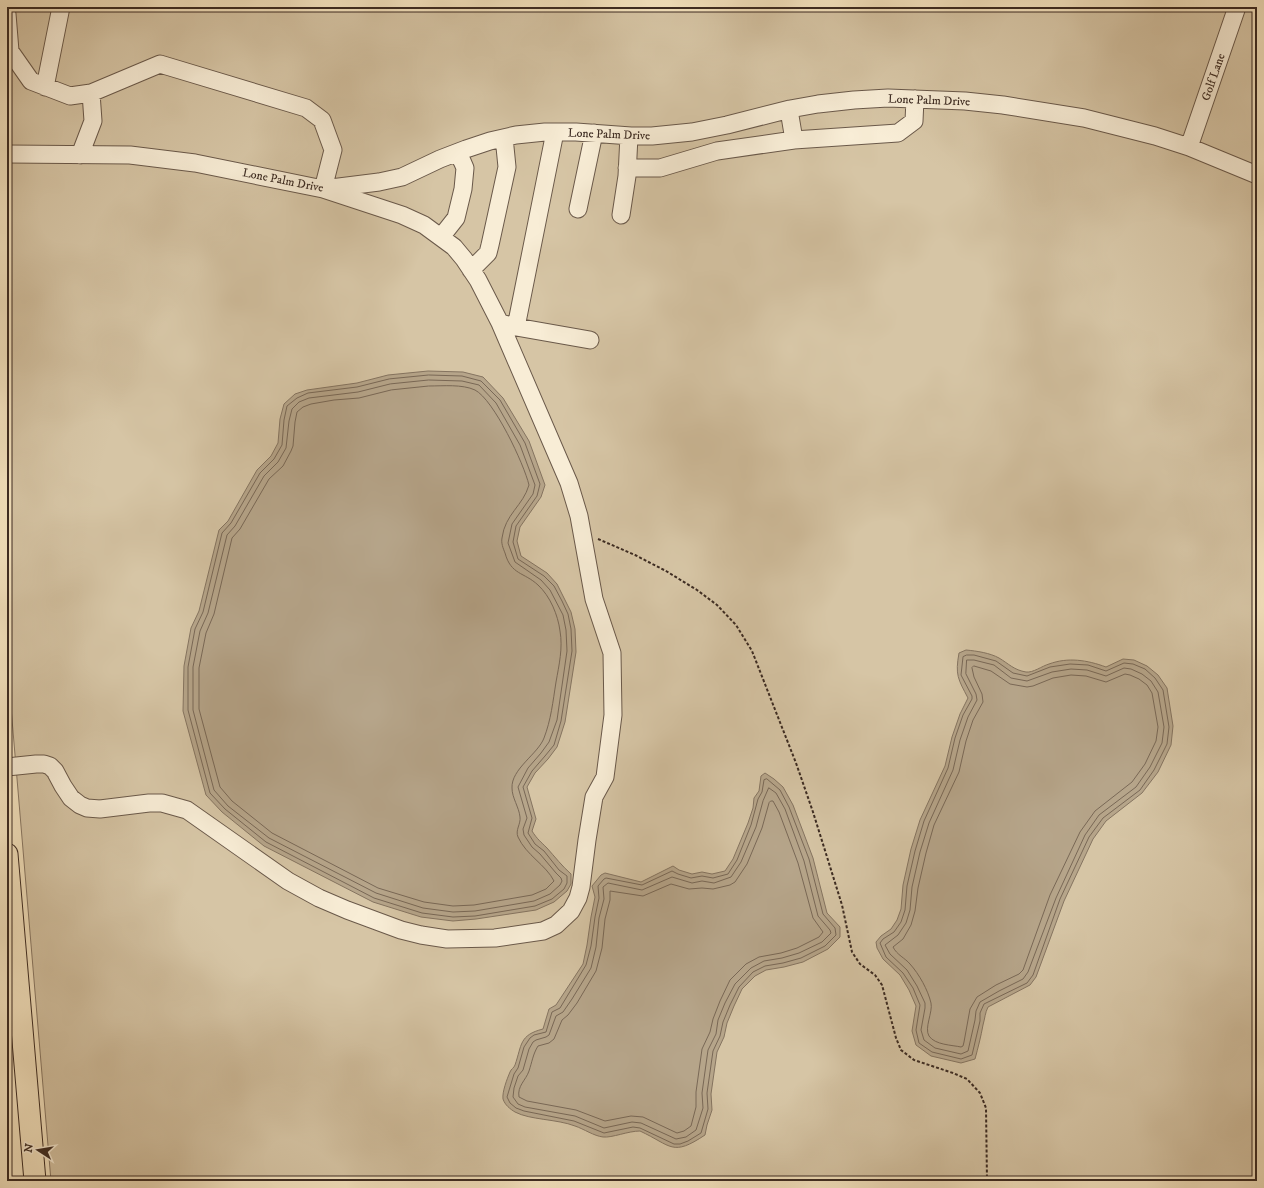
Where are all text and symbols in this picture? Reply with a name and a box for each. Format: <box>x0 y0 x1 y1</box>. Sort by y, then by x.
street label: Golf Lane <box>1198 51 1229 103</box>
street label: Lone Palm Drive <box>888 92 970 109</box>
street label: Lone Palm Drive <box>568 126 650 143</box>
street label: Lone Palm Drive <box>241 165 325 196</box>
north arrow <box>18 1130 58 1170</box>
text: N <box>21 1142 37 1154</box>

